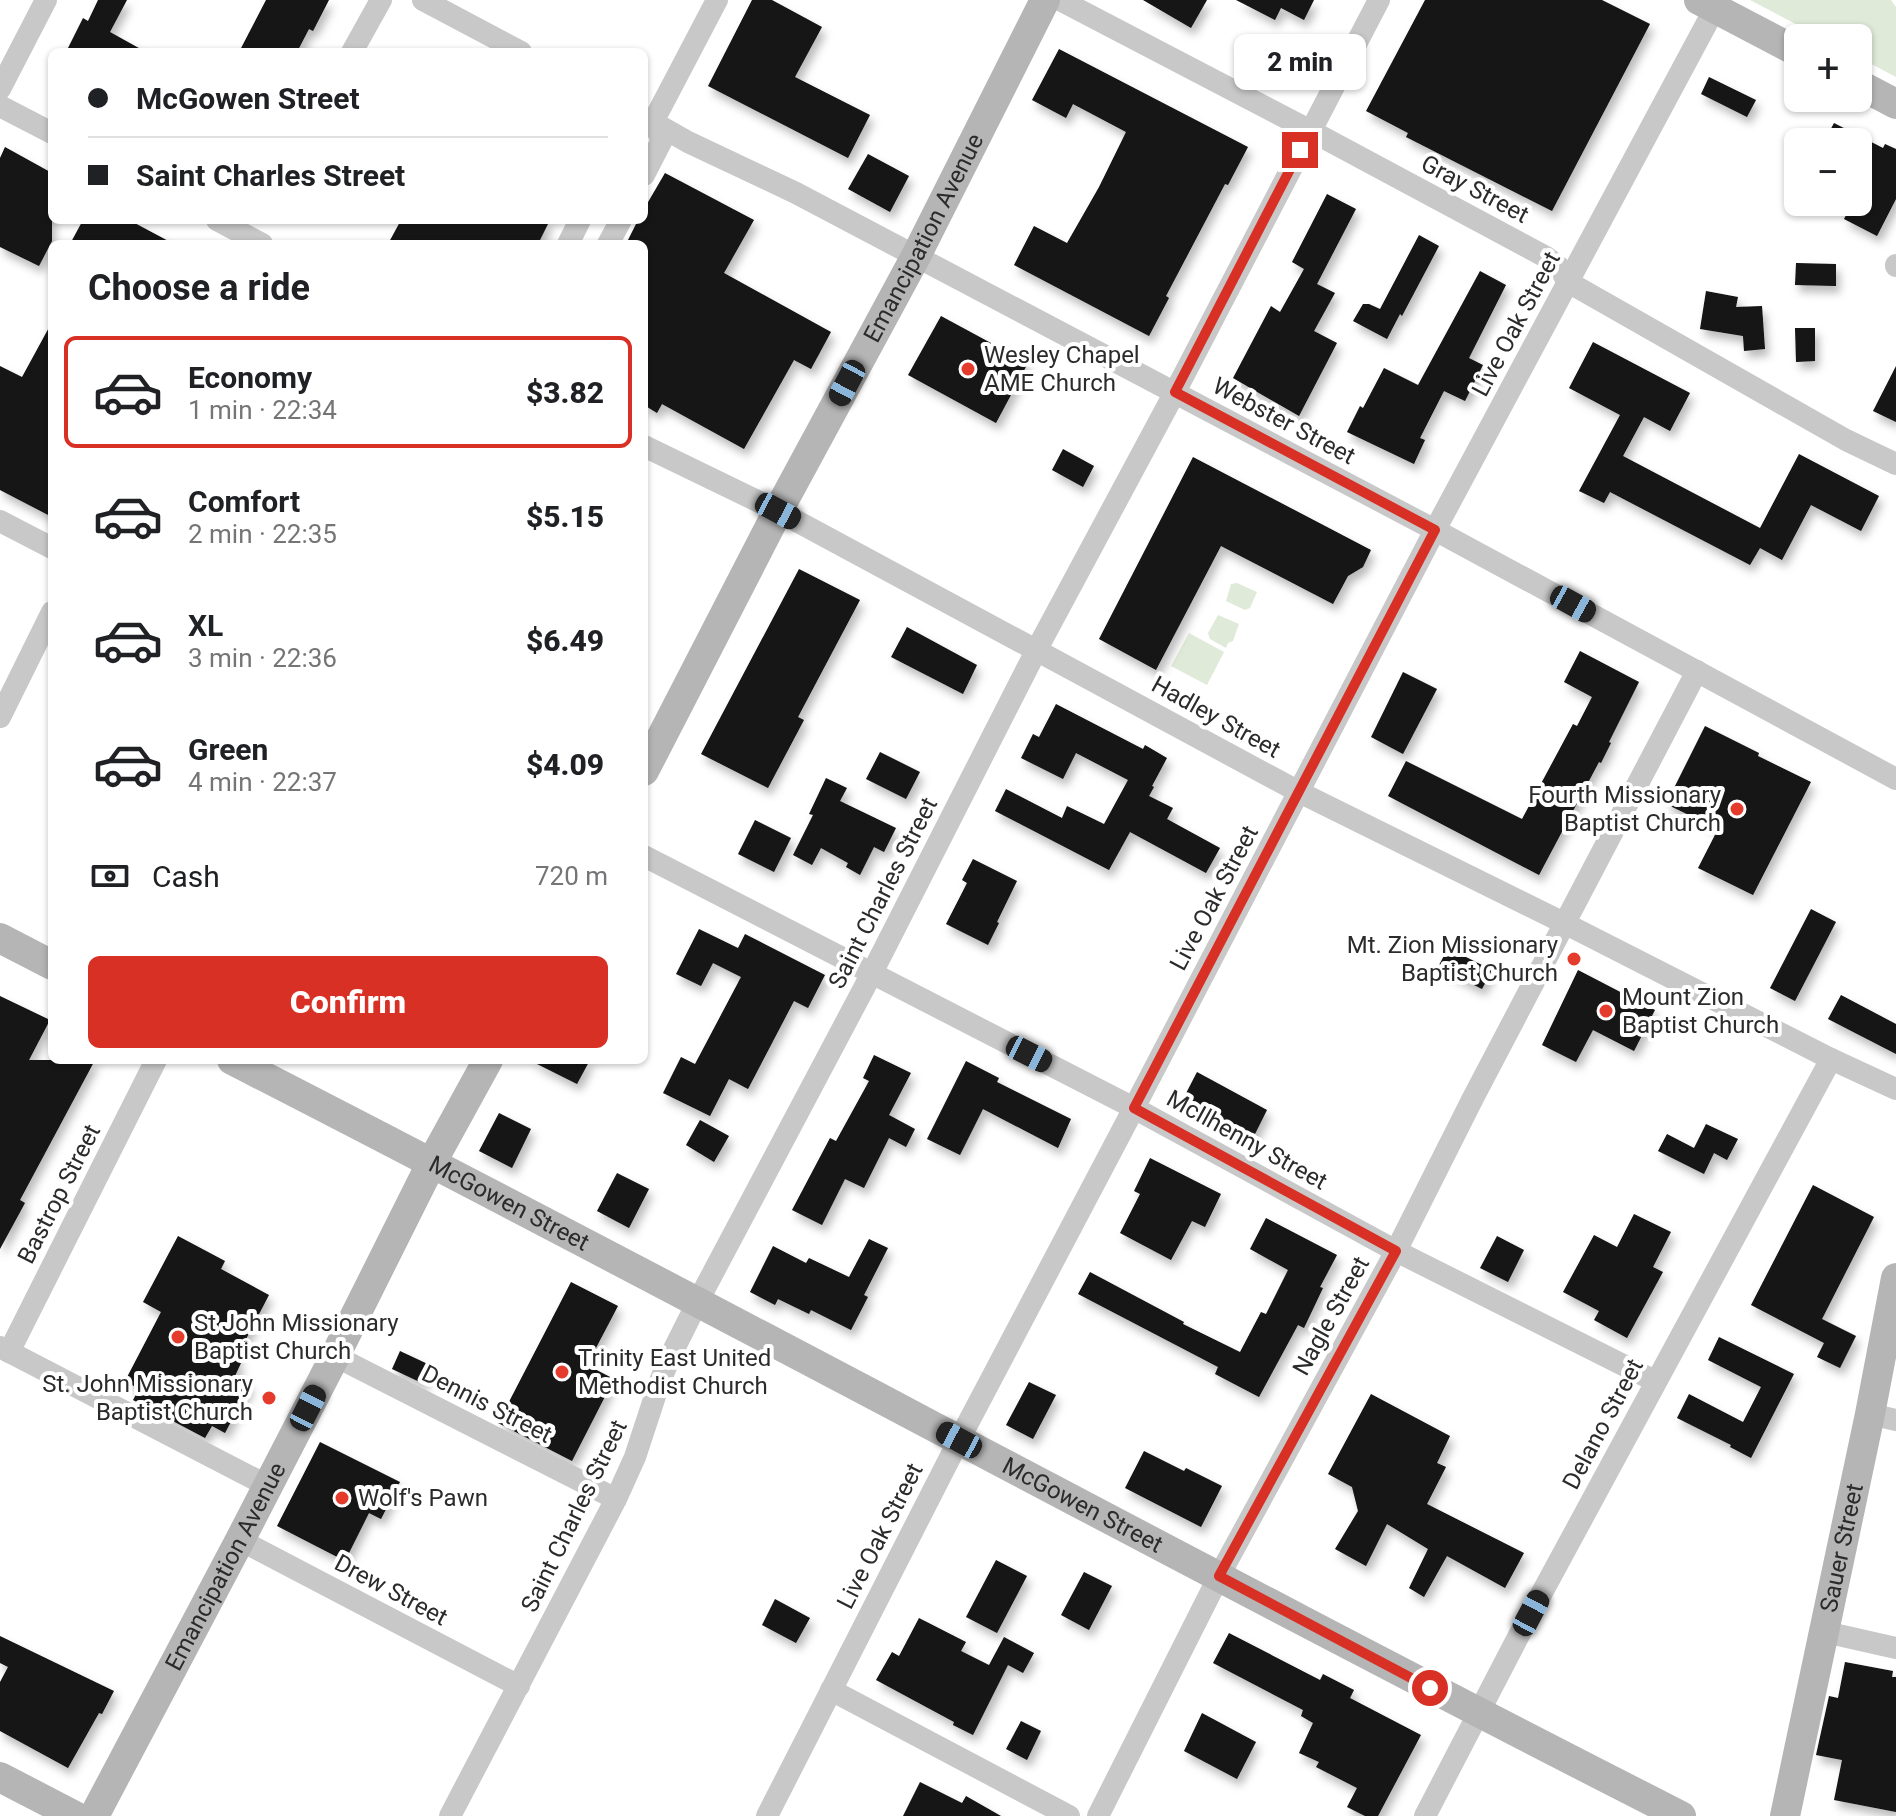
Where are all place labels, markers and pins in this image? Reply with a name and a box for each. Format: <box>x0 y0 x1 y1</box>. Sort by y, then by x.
place label: Wesley Chapel AME Church <box>984 341 1140 397</box>
marker: Wesley Chapel AME Church <box>959 360 977 378</box>
place label: Fourth Missionary Baptist Church <box>1528 781 1722 837</box>
marker: Fourth Missionary Baptist Church <box>1728 800 1746 818</box>
place label: Mt. Zion Missionary Baptist Church <box>1347 931 1559 987</box>
marker: Mt. Zion Missionary Baptist Church <box>1565 950 1583 968</box>
place label: Mount Zion Baptist Church <box>1622 983 1779 1039</box>
marker: Mount Zion Baptist Church <box>1597 1002 1615 1020</box>
place label: St John Missionary Baptist Church <box>194 1309 399 1365</box>
marker: St John Missionary Baptist Church <box>169 1328 187 1346</box>
place label: Trinity East United Methodist Church <box>578 1344 771 1400</box>
marker: Trinity East United Methodist Church <box>553 1363 571 1381</box>
place label: St. John Missionary Baptist Church <box>42 1370 254 1426</box>
marker: St. John Missionary Baptist Church <box>260 1389 278 1407</box>
place label: Wolf's Pawn <box>358 1484 488 1512</box>
marker: Wolf's Pawn <box>333 1489 351 1507</box>

